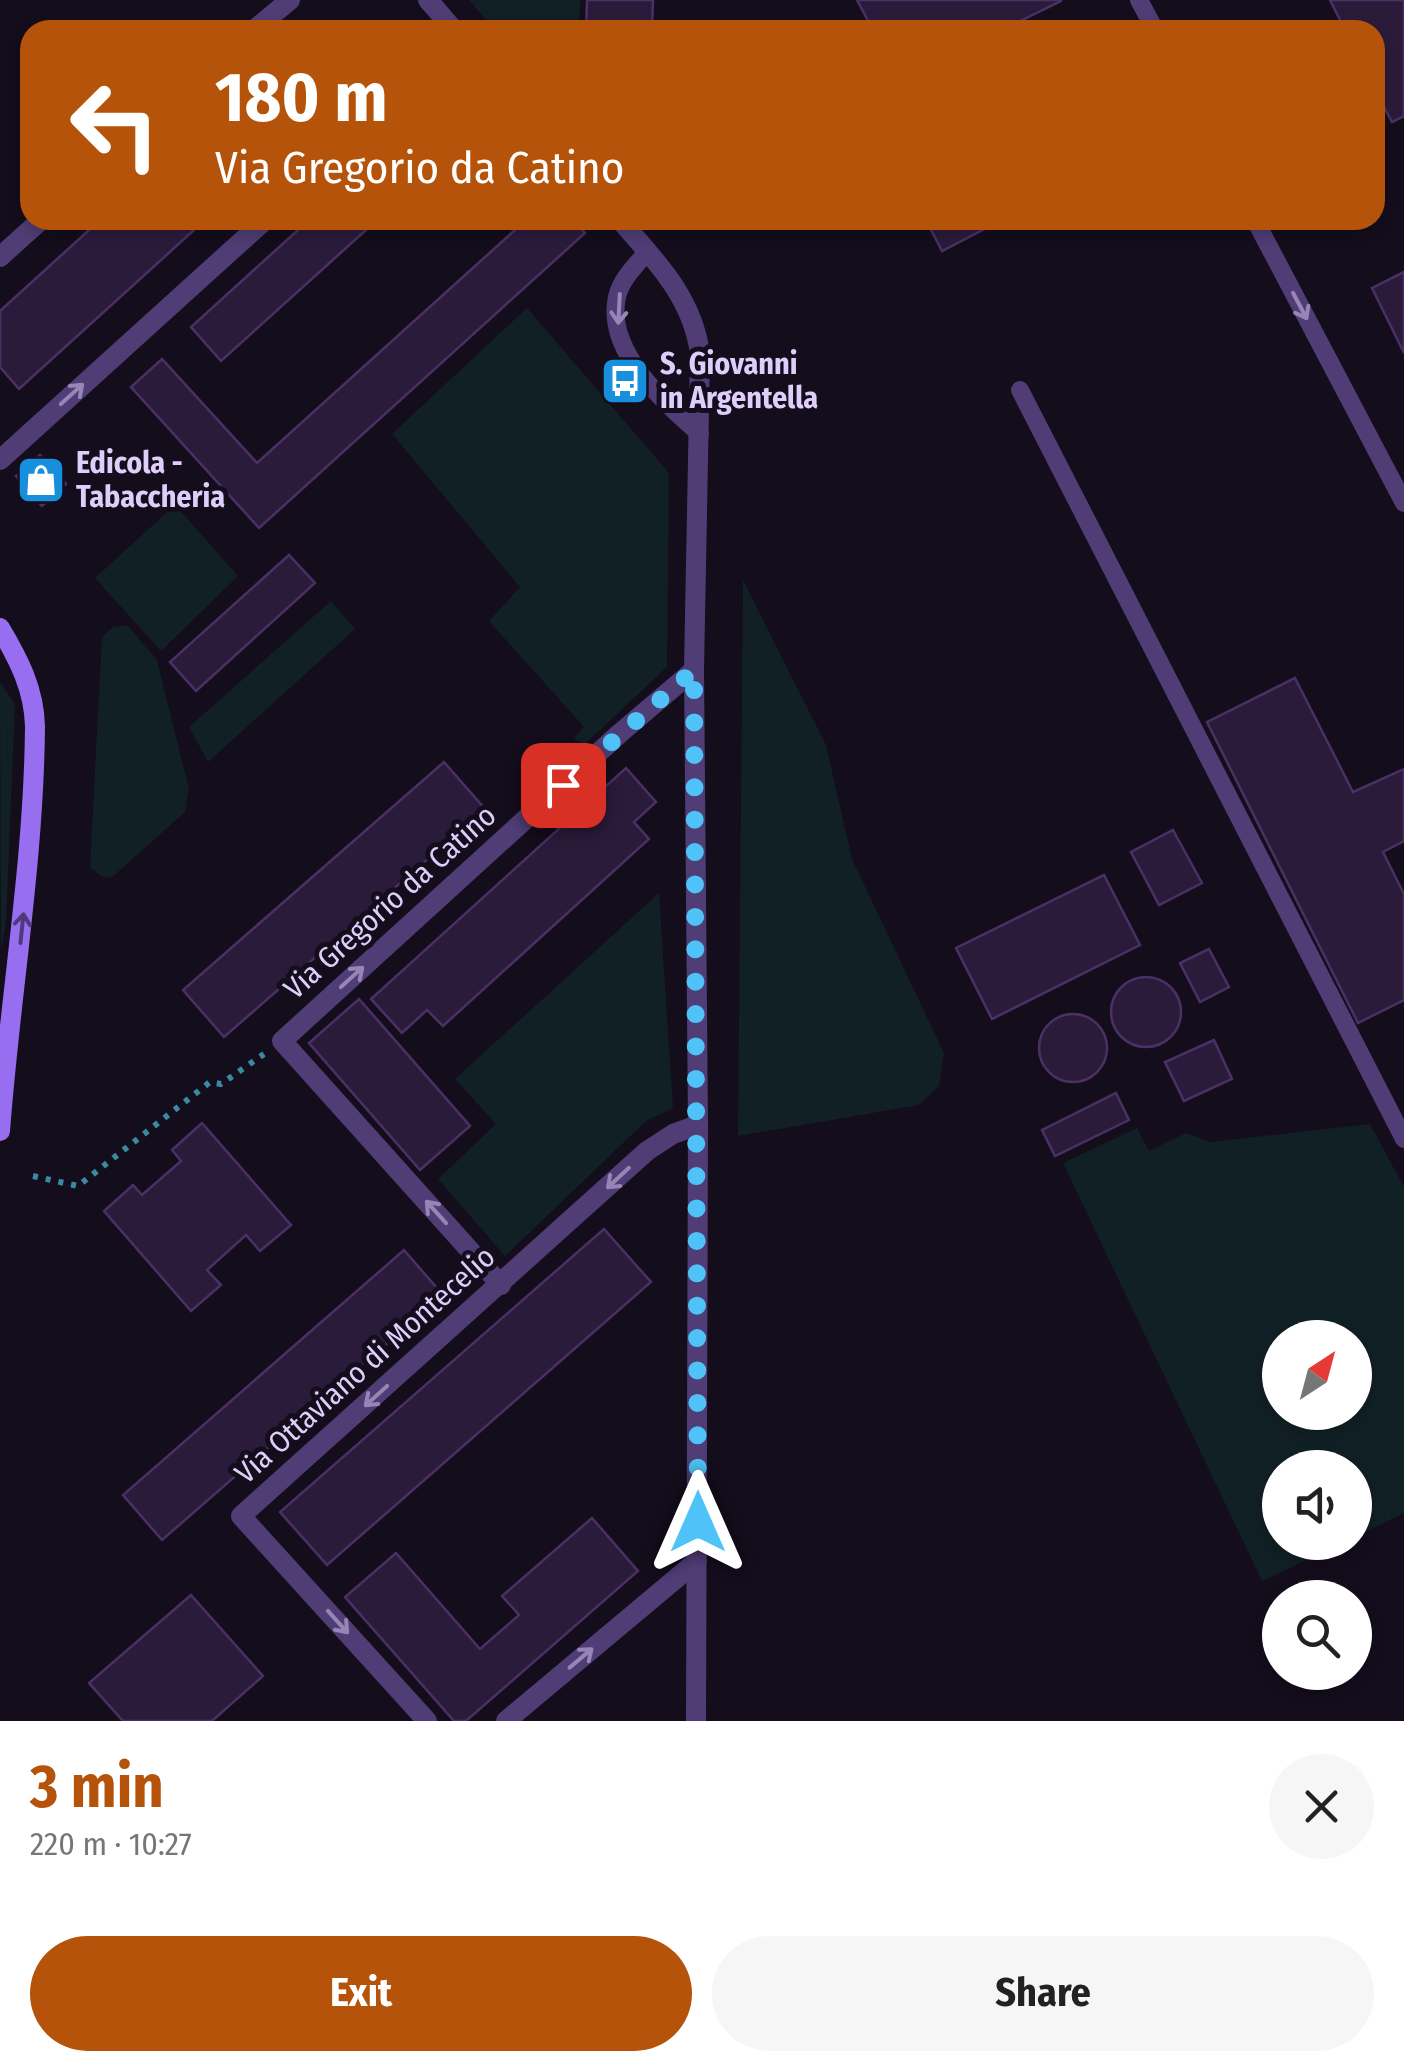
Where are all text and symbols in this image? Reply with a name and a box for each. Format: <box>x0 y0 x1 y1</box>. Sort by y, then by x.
text: 180 m <box>215 56 388 140</box>
icon: left <box>50 60 180 190</box>
text: Via Gregorio da Catino <box>215 141 624 195</box>
one-way arrow <box>1291 291 1310 321</box>
one-way arrow <box>609 292 628 324</box>
place label: S. Giovanni in Argentella <box>660 346 818 416</box>
bus stop icon: S. Giovanni in Argentella <box>599 355 651 407</box>
one-way arrow <box>59 383 84 406</box>
place label: Edicola - Tabaccheria <box>76 445 225 515</box>
shop icon: Edicola - Tabaccheria <box>15 454 67 506</box>
pin <box>521 743 606 828</box>
icon: arrive <box>536 758 591 813</box>
street label: Via Gregorio da Catino <box>277 797 503 1007</box>
one-way arrow <box>13 912 32 944</box>
one-way arrow <box>339 966 364 989</box>
one-way arrow <box>606 1166 631 1189</box>
one-way arrow <box>425 1200 448 1225</box>
street label: Via Ottaviano di Montecelio <box>228 1239 502 1491</box>
north arrow <box>1262 1320 1372 1430</box>
map controls <box>1262 1320 1372 1690</box>
one-way arrow <box>364 1384 390 1406</box>
button: sound <box>1262 1450 1372 1560</box>
position arrow <box>646 1470 750 1574</box>
button: search <box>1262 1580 1372 1690</box>
one-way arrow <box>325 1609 349 1635</box>
one-way arrow <box>568 1648 594 1670</box>
text: 3 min <box>30 1751 164 1823</box>
button: close <box>1269 1754 1374 1859</box>
text: 220 m · 10:27 <box>30 1825 192 1863</box>
button: Exit <box>30 1936 692 2051</box>
button: Share <box>712 1936 1374 2051</box>

